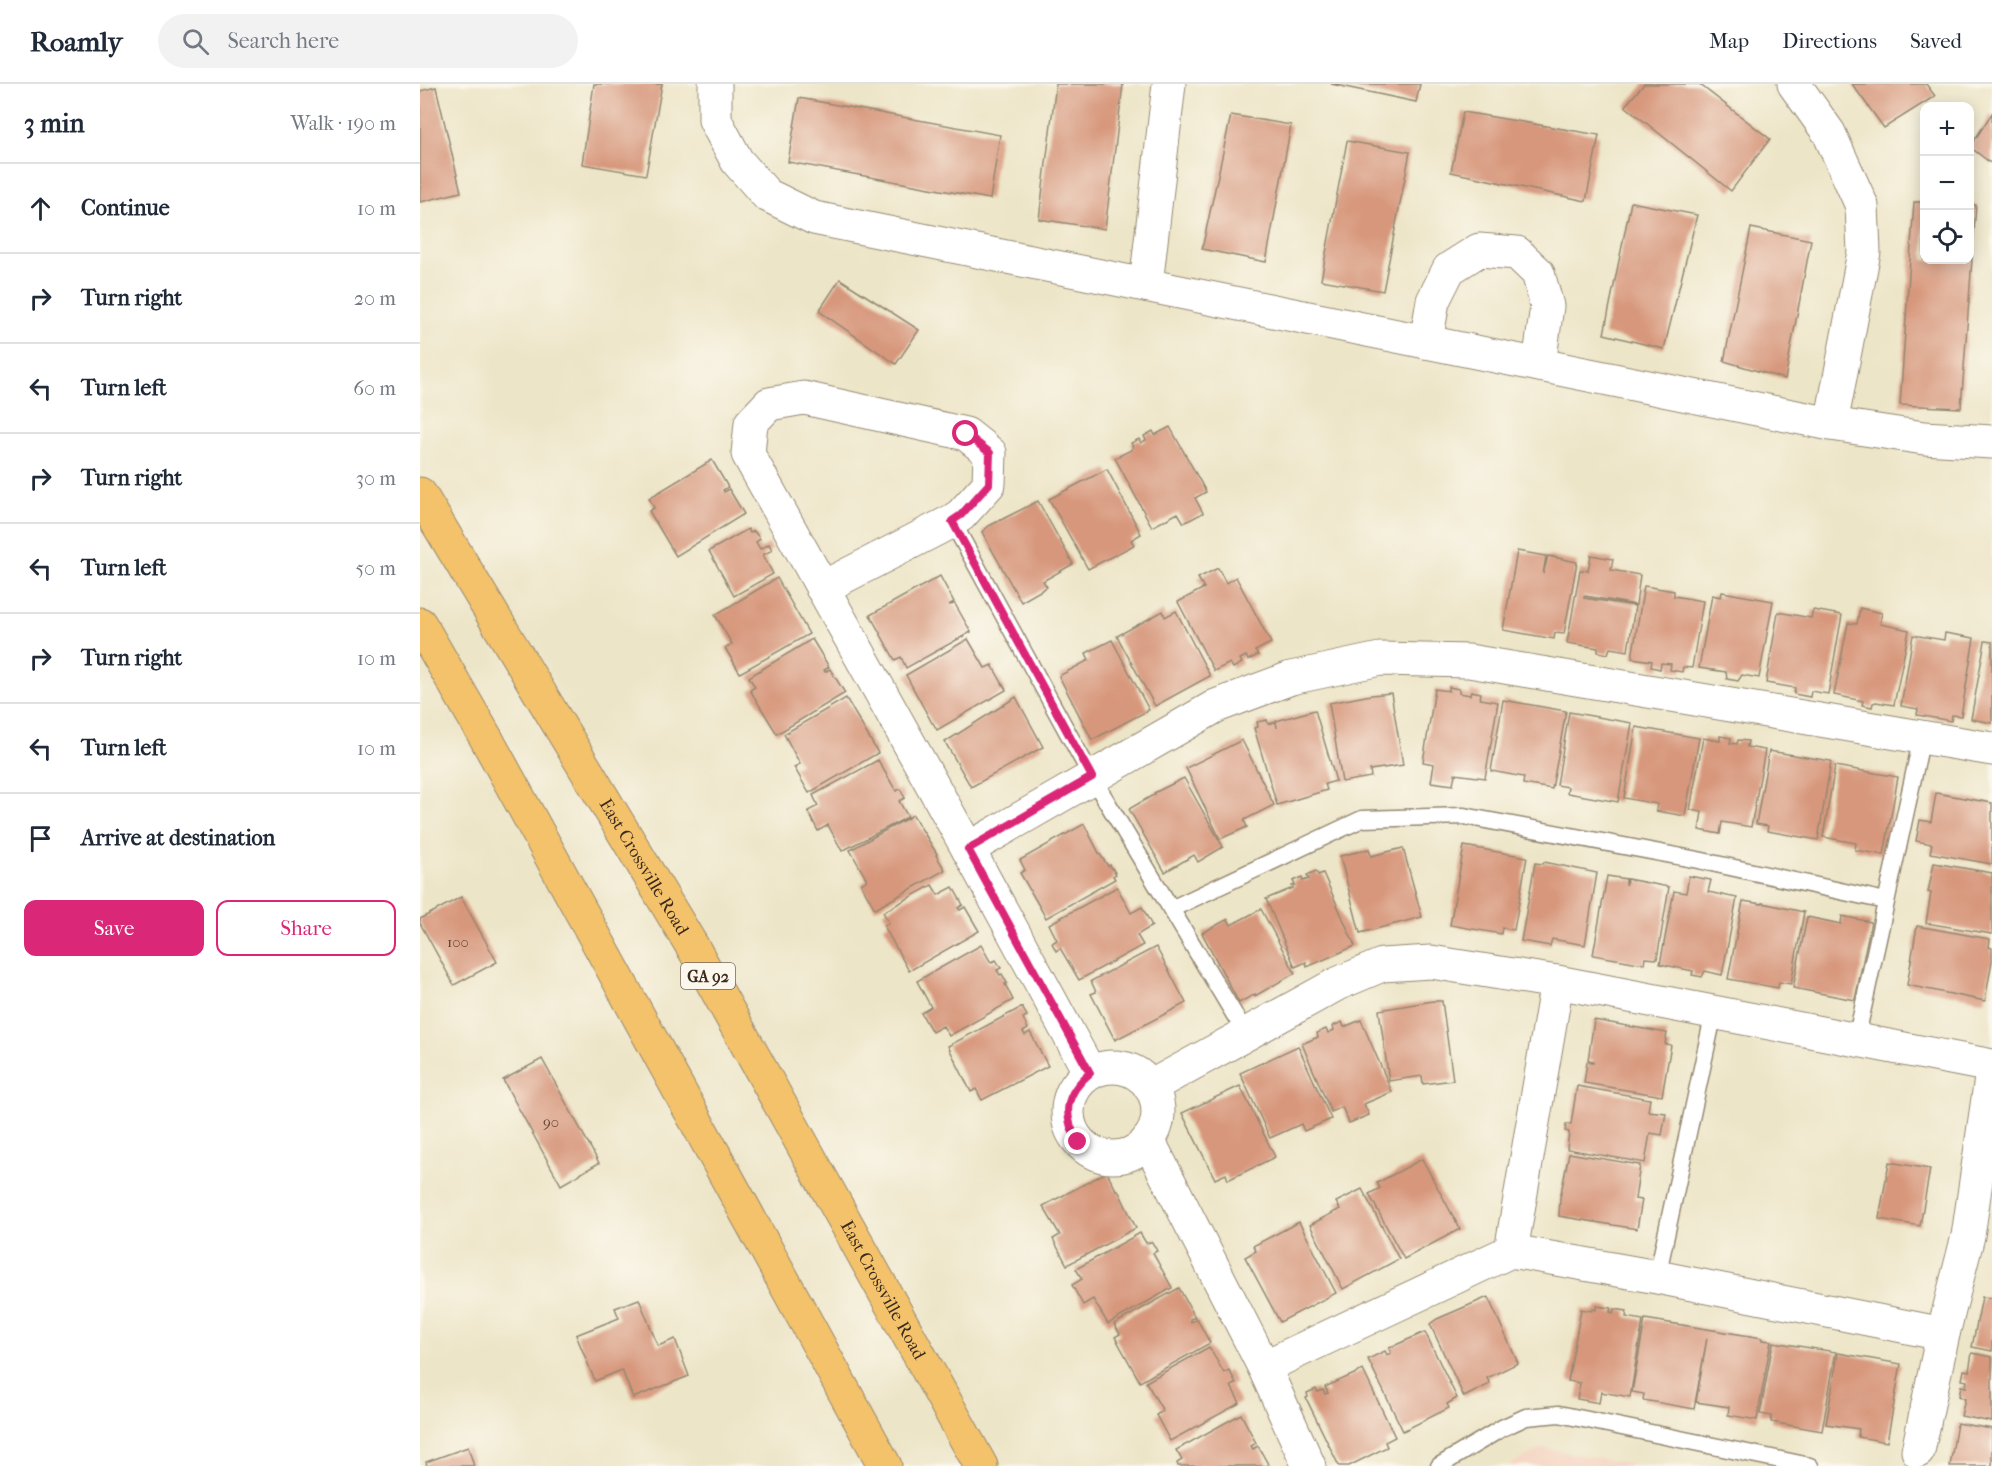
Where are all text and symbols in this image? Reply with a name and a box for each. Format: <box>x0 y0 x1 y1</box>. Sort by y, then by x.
search box <box>158 14 578 68</box>
text: Roamly <box>30 25 122 58</box>
icon: search <box>179 25 212 58</box>
text: Search here <box>227 28 339 54</box>
text: Map <box>1709 29 1749 53</box>
text: Directions <box>1782 29 1877 53</box>
text: Saved <box>1910 29 1962 53</box>
map controls <box>1920 102 1974 264</box>
button: + <box>1920 102 1974 156</box>
text: 3 min <box>24 108 85 139</box>
text: Walk · 190 m <box>290 112 396 135</box>
button: − <box>1920 156 1974 210</box>
icon: ahead <box>24 192 57 225</box>
text: Continue <box>81 195 170 221</box>
text: 10 m <box>357 197 396 220</box>
button: locate <box>1920 210 1974 264</box>
icon: right <box>24 282 57 315</box>
text: Turn right <box>81 285 182 311</box>
text: 20 m <box>354 287 396 310</box>
icon: left <box>24 372 57 405</box>
text: Turn left <box>81 375 167 401</box>
text: 60 m <box>353 377 396 400</box>
route start <box>952 420 978 446</box>
icon: right <box>24 462 57 495</box>
text: Turn right <box>81 465 182 491</box>
text: 30 m <box>356 467 396 490</box>
icon: left <box>24 552 57 585</box>
text: Turn left <box>81 555 167 581</box>
text: 50 m <box>355 557 396 580</box>
icon: right <box>24 642 57 675</box>
text: Turn right <box>81 645 182 671</box>
text: 10 m <box>357 647 396 670</box>
icon: left <box>24 732 57 765</box>
text: Turn left <box>81 735 167 761</box>
text: 10 m <box>357 737 396 760</box>
street label: East Crossville Road <box>595 795 693 939</box>
icon: arrive <box>24 822 57 855</box>
text: Arrive at destination <box>81 825 275 851</box>
button: Save <box>24 900 204 956</box>
button: Share <box>216 900 396 956</box>
house number: 100 <box>447 933 469 951</box>
road number: GA 92 <box>681 963 735 989</box>
house number: 90 <box>543 1113 559 1131</box>
route end <box>1064 1128 1090 1154</box>
street label: East Crossville Road <box>836 1217 930 1363</box>

